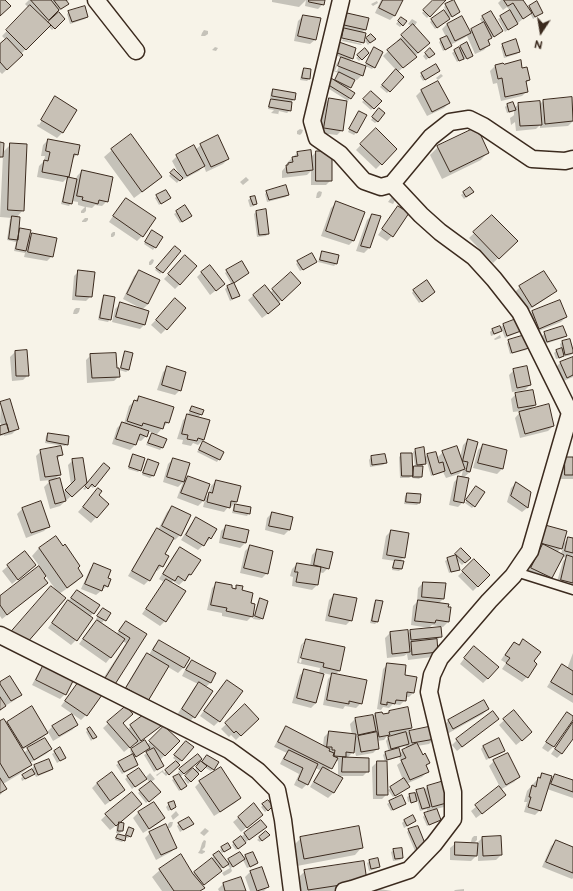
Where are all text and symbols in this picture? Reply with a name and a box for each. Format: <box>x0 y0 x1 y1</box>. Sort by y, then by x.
north arrow <box>521 12 561 52</box>
text: N <box>533 37 544 51</box>

